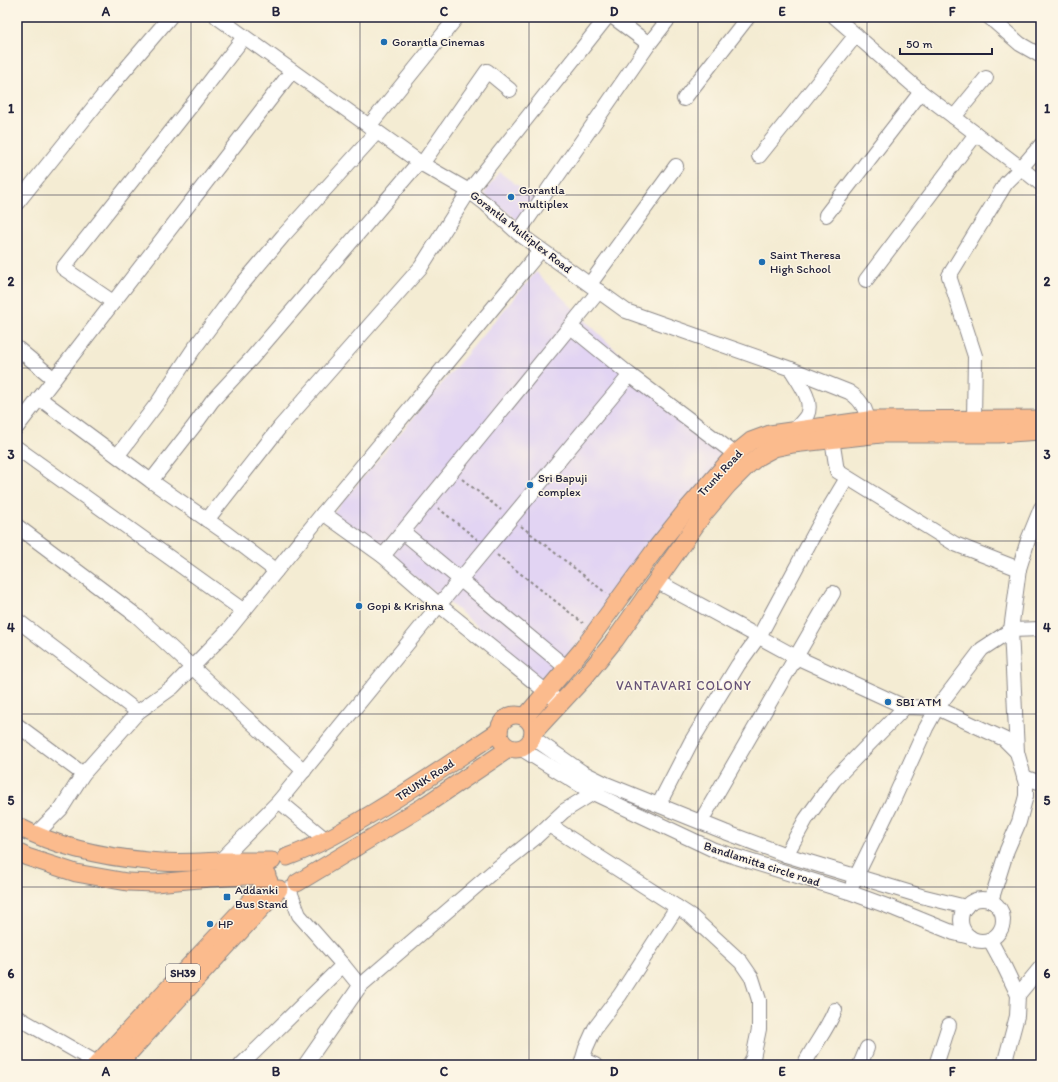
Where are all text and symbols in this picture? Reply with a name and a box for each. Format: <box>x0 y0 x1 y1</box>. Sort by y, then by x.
text: A <box>101 4 111 19</box>
text: B <box>272 4 281 19</box>
text: C <box>440 4 449 19</box>
text: D <box>610 4 619 19</box>
text: E <box>778 4 786 19</box>
text: F <box>949 4 956 19</box>
scale bar <box>900 30 992 56</box>
place label: Gorantla Cinemas <box>392 35 485 49</box>
marker: Gorantla Cinemas <box>379 37 389 47</box>
text: 50 m <box>906 37 932 51</box>
text: 1 <box>8 101 14 116</box>
text: 1 <box>1044 101 1050 116</box>
place label: Gorantla multiplex <box>519 183 568 211</box>
street label: Gorantla Multiplex Road <box>467 188 575 276</box>
marker: Gorantla multiplex <box>506 192 516 202</box>
place label: Saint Theresa High School <box>770 248 841 276</box>
marker: Saint Theresa High School <box>757 257 767 267</box>
text: 2 <box>8 274 15 289</box>
text: 2 <box>1044 274 1051 289</box>
street label: Trunk Road <box>695 446 745 499</box>
text: 3 <box>7 447 15 462</box>
text: 3 <box>1043 447 1051 462</box>
place label: Sri Bapuji complex <box>538 471 587 499</box>
marker: Sri Bapuji complex <box>525 480 535 490</box>
place label: Gopi & Krishna <box>367 599 444 613</box>
marker: Gopi & Krishna <box>354 601 364 611</box>
text: 4 <box>7 620 15 635</box>
text: 4 <box>1043 620 1051 635</box>
district label: VANTAVARI COLONY <box>616 678 752 693</box>
place label: SBI ATM <box>896 695 941 709</box>
marker: SBI ATM <box>883 697 893 707</box>
street label: TRUNK Road <box>393 756 457 804</box>
text: 5 <box>8 793 15 808</box>
text: 5 <box>1044 793 1051 808</box>
street label: Bandlamitta circle road <box>702 839 822 890</box>
place label: Addanki Bus Stand <box>235 883 288 911</box>
marker: Addanki Bus Stand <box>222 892 232 902</box>
place label: HP <box>218 917 233 931</box>
marker: HP <box>205 919 215 929</box>
road number: SH39 <box>166 964 200 982</box>
text: 6 <box>8 966 15 981</box>
text: 6 <box>1044 966 1051 981</box>
text: A <box>101 1064 111 1079</box>
text: B <box>272 1064 281 1079</box>
text: C <box>440 1064 449 1079</box>
text: D <box>610 1064 619 1079</box>
text: E <box>778 1064 786 1079</box>
text: F <box>949 1064 956 1079</box>

